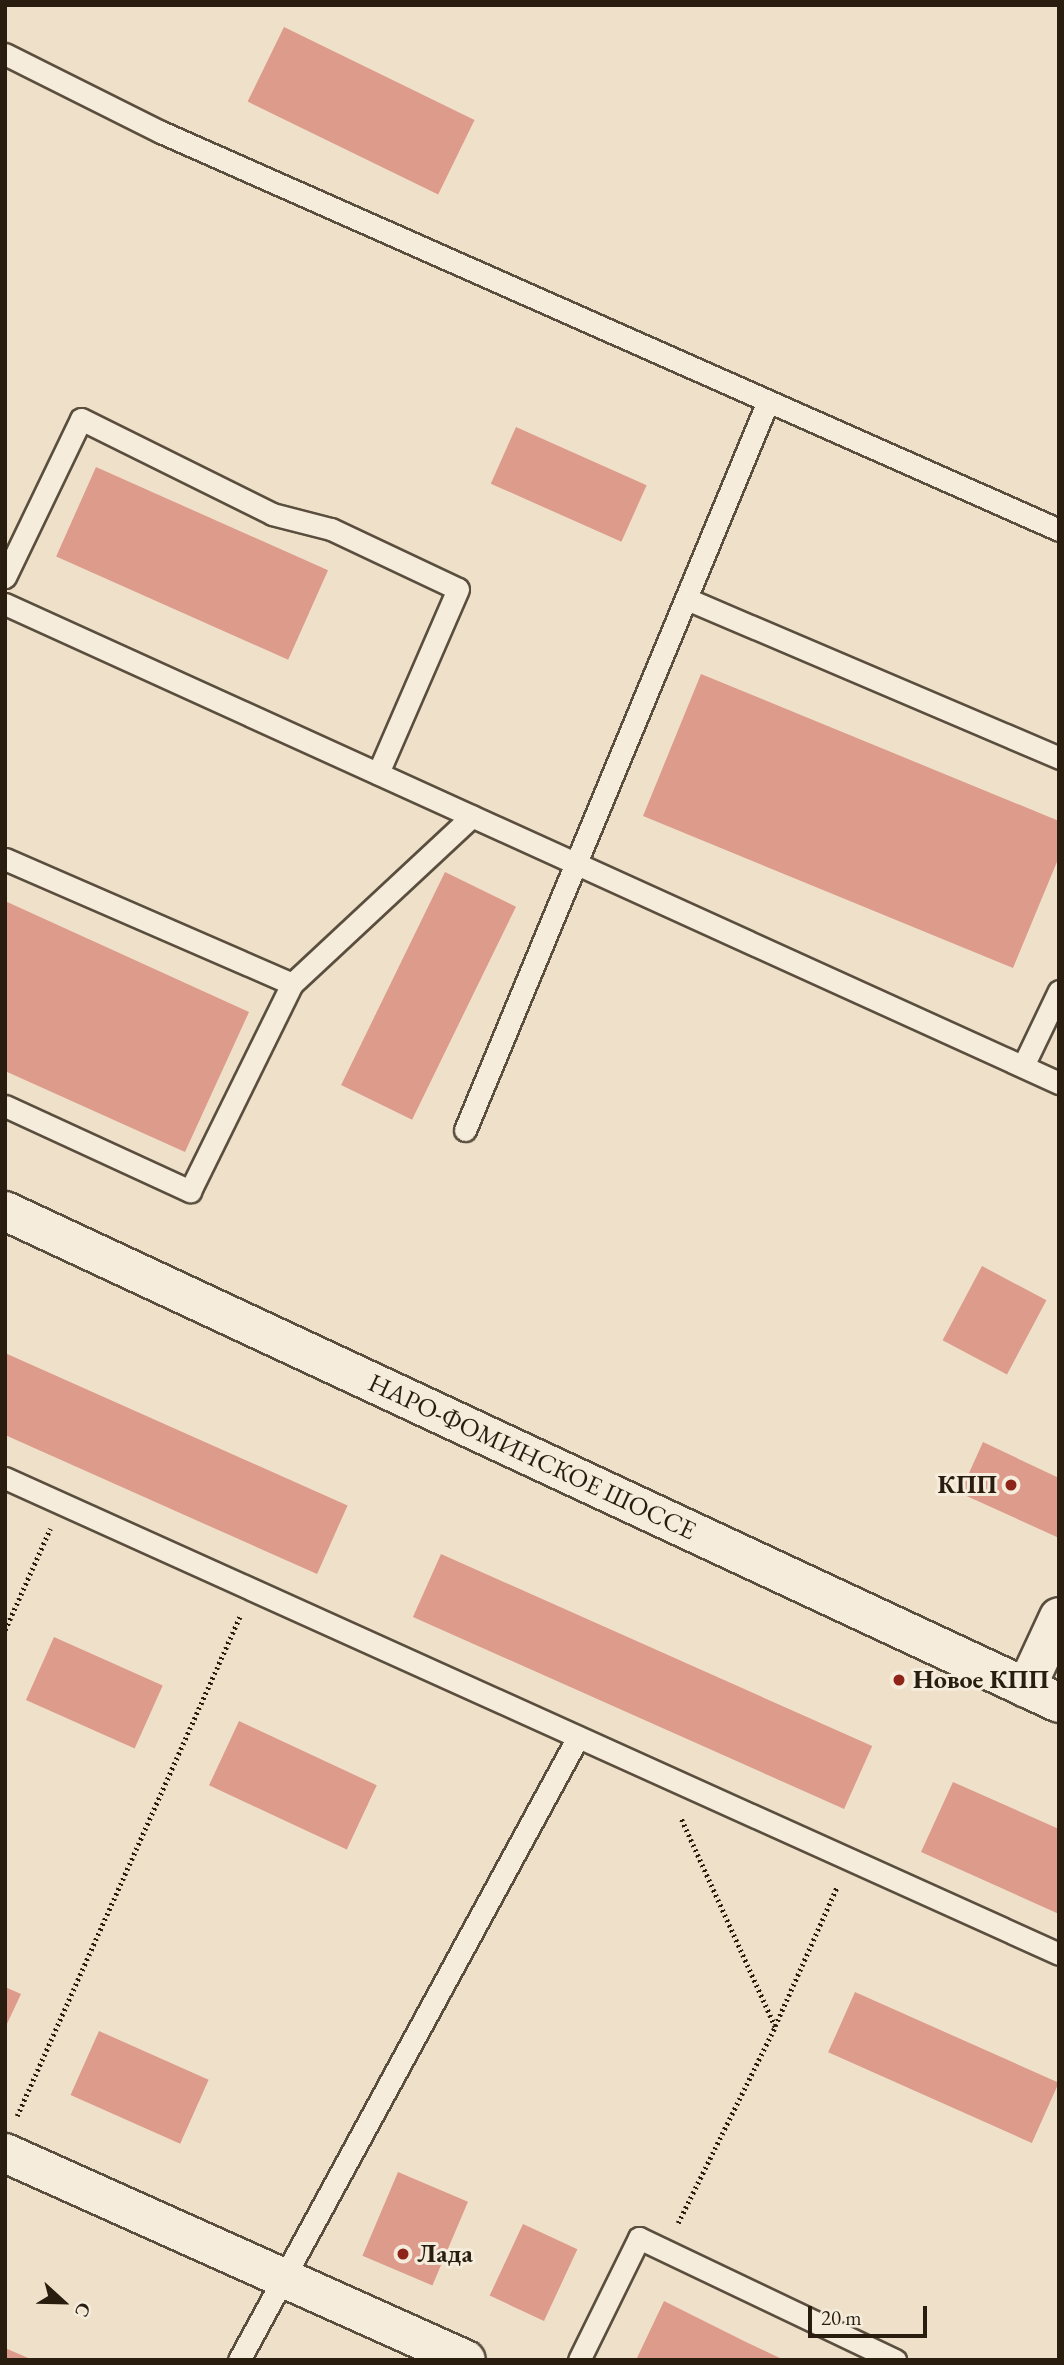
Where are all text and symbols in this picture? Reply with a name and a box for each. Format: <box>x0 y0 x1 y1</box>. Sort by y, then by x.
street label: НАРО-ФОМИНСКОЕ ШОССЕ <box>363 1367 701 1547</box>
place label: КПП <box>938 1469 997 1501</box>
marker: КПП <box>1003 1477 1019 1493</box>
place label: Новое КПП <box>913 1664 1049 1696</box>
marker: Новое КПП <box>891 1672 907 1688</box>
place label: Лада <box>417 2238 473 2270</box>
marker: Лада <box>395 2246 411 2262</box>
north arrow <box>28 2267 98 2337</box>
scale bar <box>812 2292 931 2336</box>
text: С <box>69 2299 97 2321</box>
text: 20 m <box>821 2304 862 2331</box>

